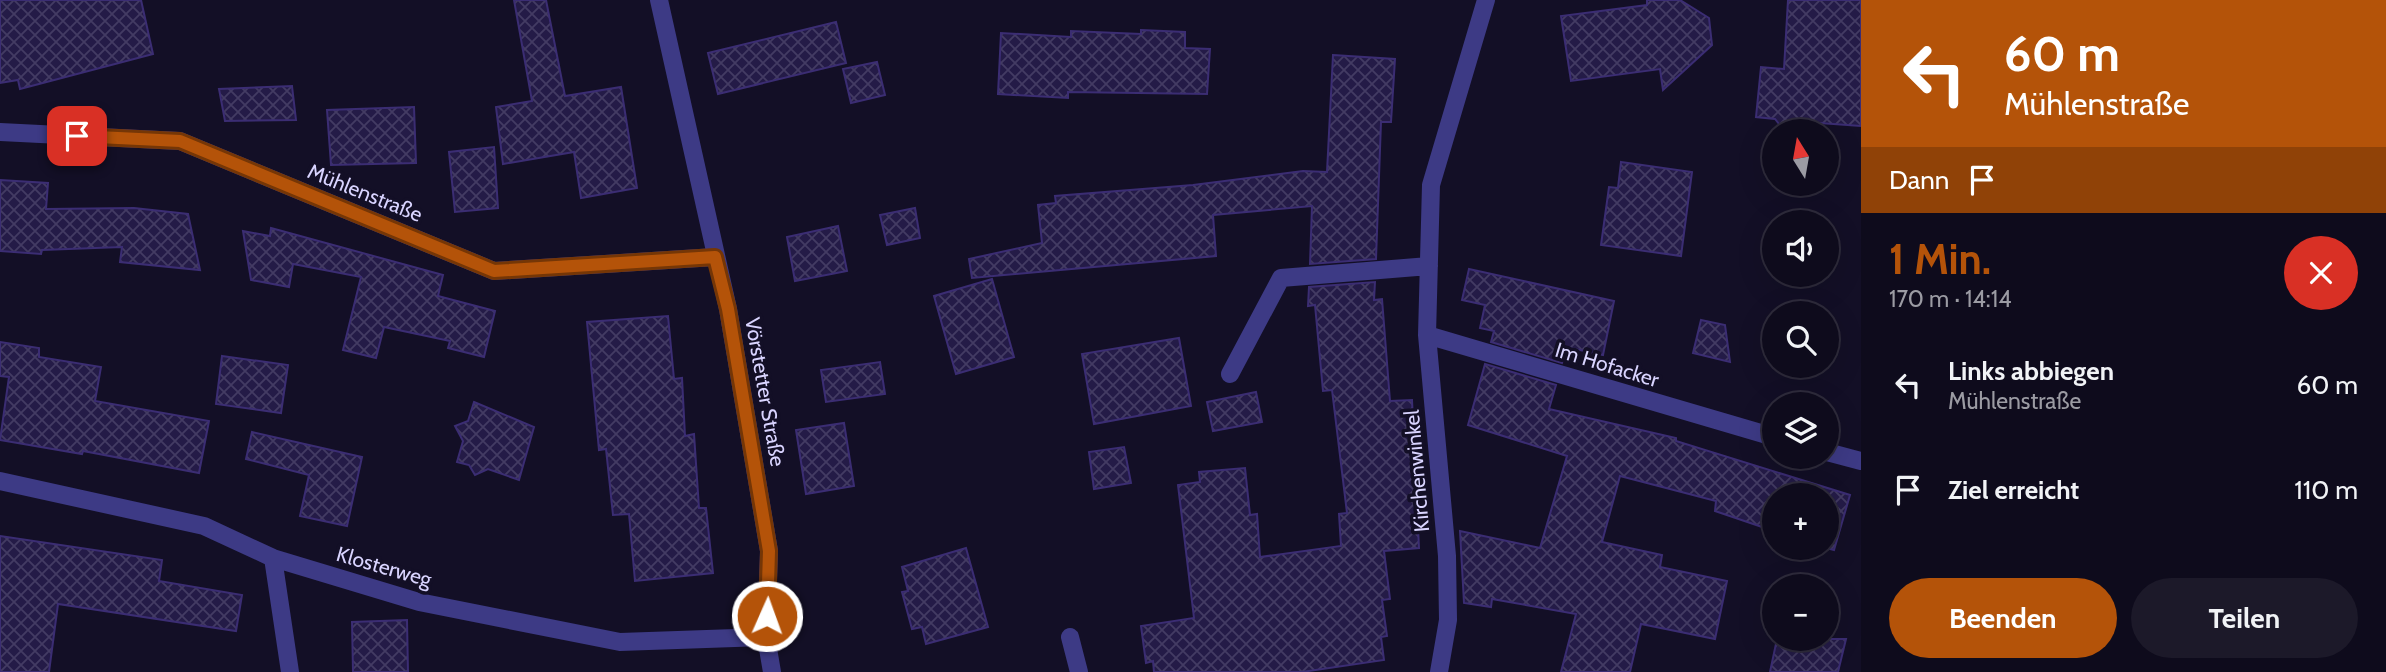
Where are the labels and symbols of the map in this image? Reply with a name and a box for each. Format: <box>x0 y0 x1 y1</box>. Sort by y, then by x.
pin <box>47 106 107 166</box>
north arrow <box>1762 119 1839 196</box>
street label: Mühlenstraße <box>304 158 426 227</box>
street label: Vörstetter Straße <box>740 316 791 469</box>
street label: Im Hofacker <box>1552 337 1662 392</box>
street label: Kirchenwinkel <box>1399 409 1434 533</box>
street label: Klosterweg <box>334 541 435 592</box>
position arrow <box>730 579 804 653</box>

